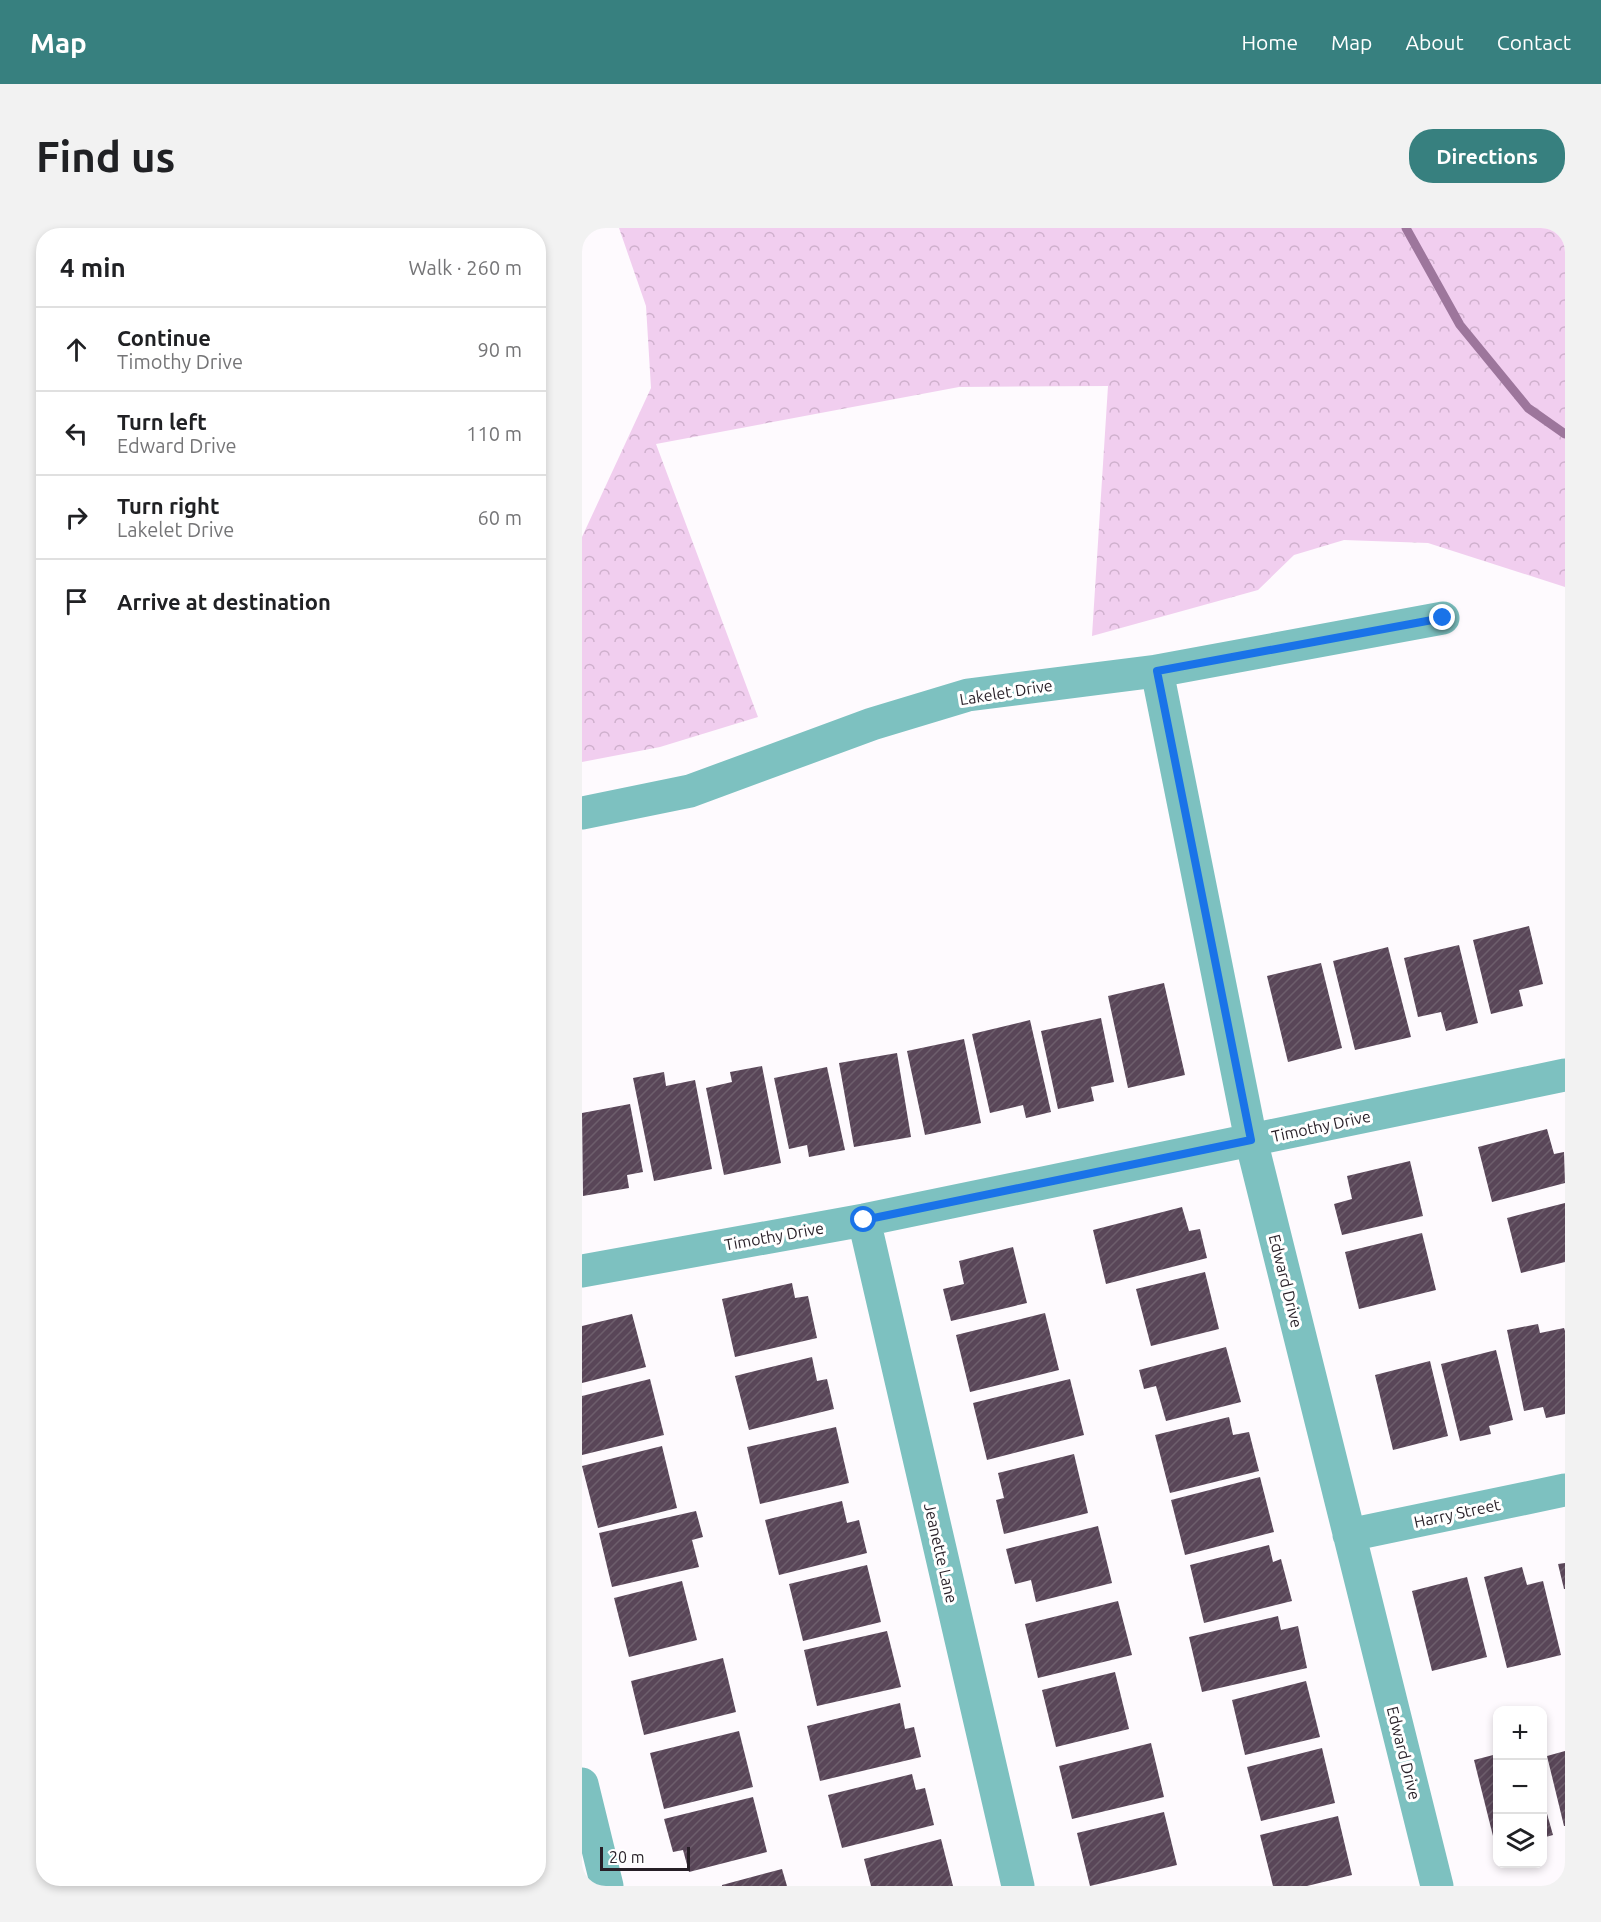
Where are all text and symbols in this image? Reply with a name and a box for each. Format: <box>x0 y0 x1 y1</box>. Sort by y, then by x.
text: Map <box>30 27 87 58</box>
text: Home <box>1241 30 1298 54</box>
text: Map <box>1331 30 1372 54</box>
text: About <box>1405 30 1464 54</box>
text: Contact <box>1497 30 1571 54</box>
button: Directions <box>1409 129 1565 183</box>
text: Find us <box>36 133 175 180</box>
text: 4 min <box>60 253 126 282</box>
text: Walk · 260 m <box>409 256 522 279</box>
text: Continue <box>117 325 211 350</box>
icon: ahead <box>60 333 93 366</box>
text: 90 m <box>478 338 522 361</box>
text: Timothy Drive <box>117 350 243 373</box>
text: Turn left <box>117 409 207 434</box>
icon: left <box>60 417 93 450</box>
text: 110 m <box>466 422 522 445</box>
text: Edward Drive <box>117 434 237 457</box>
text: Turn right <box>117 493 219 518</box>
icon: right <box>60 501 93 534</box>
text: 60 m <box>478 506 522 529</box>
text: Lakelet Drive <box>117 518 234 541</box>
icon: arrive <box>60 585 93 618</box>
text: Arrive at destination <box>117 589 331 614</box>
route end <box>1429 604 1455 630</box>
street label: Lakelet Drive <box>958 676 1054 708</box>
street label: Timothy Drive <box>1270 1107 1372 1145</box>
route start <box>850 1206 876 1232</box>
street label: Timothy Drive <box>723 1218 825 1254</box>
street label: Edward Drive <box>1266 1232 1306 1330</box>
street label: Harry Street <box>1412 1495 1503 1531</box>
street label: Jeanette Lane <box>921 1501 961 1605</box>
street label: Edward Drive <box>1384 1704 1424 1802</box>
map controls <box>1493 1706 1547 1868</box>
button: + <box>1493 1706 1547 1760</box>
button: − <box>1493 1760 1547 1814</box>
button: layers <box>1493 1814 1547 1868</box>
scale bar <box>600 1844 690 1872</box>
text: 20 m <box>609 1848 645 1866</box>

